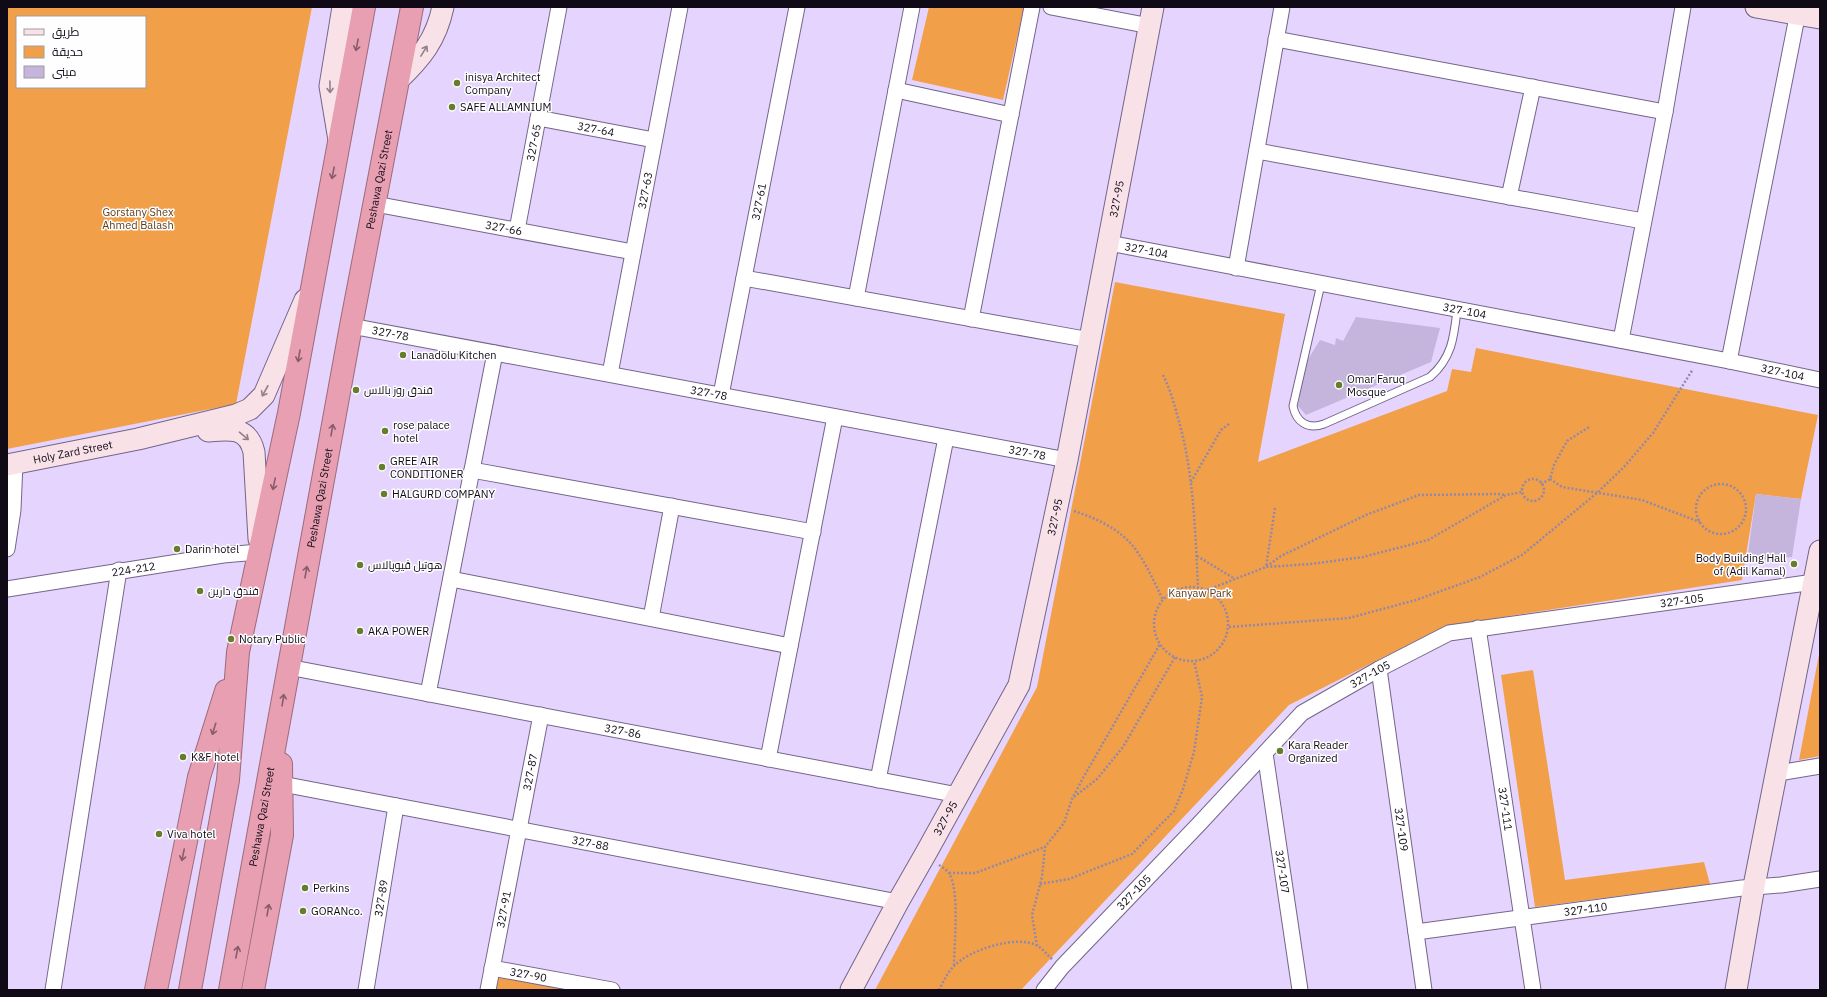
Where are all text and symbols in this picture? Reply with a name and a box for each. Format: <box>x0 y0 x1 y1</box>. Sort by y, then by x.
legend <box>16 16 146 88</box>
text: طريق <box>52 24 80 39</box>
one-way arrow <box>353 38 361 51</box>
text: حديقة <box>52 44 83 59</box>
one-way arrow <box>420 46 428 57</box>
text: مبنى <box>52 64 77 79</box>
place label: inisya Architect Company <box>465 70 541 97</box>
marker: inisya Architect Company <box>452 78 462 88</box>
one-way arrow <box>326 80 334 93</box>
place label: SAFE ALLAMNIUM <box>460 100 551 114</box>
marker: SAFE ALLAMNIUM <box>447 102 457 112</box>
street label: 327-64 <box>576 119 616 139</box>
street label: 327-65 <box>523 123 544 162</box>
street label: Peshawa Qazi Street <box>363 128 395 231</box>
one-way arrow <box>329 166 337 179</box>
street label: 327-63 <box>635 171 655 210</box>
street label: 327-95 <box>1106 179 1127 219</box>
street label: 327-61 <box>748 182 769 221</box>
park label: Gorstany Shex Ahmed Balash <box>102 205 174 232</box>
street label: 327-66 <box>484 218 523 238</box>
street label: 327-104 <box>1123 239 1170 261</box>
street label: 327-104 <box>1442 300 1488 322</box>
street label: 327-78 <box>371 323 410 344</box>
place label: Lanadolu Kitchen <box>411 348 496 362</box>
one-way arrow <box>295 349 303 362</box>
marker: Lanadolu Kitchen <box>398 350 408 360</box>
street label: 327-104 <box>1760 361 1806 384</box>
place label: Omar Faruq Mosque <box>1347 372 1405 399</box>
marker: Omar Faruq Mosque <box>1334 380 1344 390</box>
place label: فندق روز بالاس <box>364 383 433 397</box>
street label: 327-78 <box>689 383 728 403</box>
one-way arrow <box>261 385 269 397</box>
marker: فندق روز بالاس <box>351 385 361 395</box>
place label: rose palace hotel <box>393 418 450 445</box>
one-way arrow <box>328 424 336 437</box>
marker: rose palace hotel <box>380 426 390 436</box>
one-way arrow <box>239 431 249 440</box>
street label: Holy Zard Street <box>32 437 114 467</box>
street label: 327-78 <box>1008 442 1047 463</box>
street label: Peshawa Qazi Street <box>304 447 336 549</box>
place label: GREE AIR CONDITIONER <box>390 454 464 481</box>
marker: GREE AIR CONDITIONER <box>377 462 387 472</box>
one-way arrow <box>269 477 277 490</box>
place label: HALGURD COMPANY <box>392 487 496 501</box>
marker: HALGURD COMPANY <box>379 489 389 499</box>
street label: 327-95 <box>1044 497 1066 537</box>
place label: Darin hotel <box>185 542 239 556</box>
marker: Darin hotel <box>172 544 182 554</box>
place label: Body Building Hall of (Adil Kamal) <box>1696 551 1786 578</box>
place label: هوتیل ڤیوپالاس <box>368 558 442 572</box>
street label: 224-212 <box>111 559 156 579</box>
marker: Body Building Hall of (Adil Kamal) <box>1789 559 1799 569</box>
marker: هوتیل ڤیوپالاس <box>355 560 365 570</box>
one-way arrow <box>302 566 310 579</box>
place label: فندق دارين <box>208 584 259 598</box>
marker: فندق دارين <box>195 586 205 596</box>
park label: Kanyaw Park <box>1168 586 1232 600</box>
street label: 327-105 <box>1659 591 1704 610</box>
place label: AKA POWER <box>368 624 429 638</box>
marker: AKA POWER <box>355 626 365 636</box>
place label: Notary Public <box>239 632 306 646</box>
marker: Notary Public <box>226 634 236 644</box>
street label: 327-105 <box>1347 657 1393 691</box>
one-way arrow <box>279 694 287 707</box>
street label: 327-86 <box>603 721 643 741</box>
one-way arrow <box>210 723 217 736</box>
place label: Kara Reader Organized <box>1288 738 1348 765</box>
marker: Kara Reader Organized <box>1275 746 1285 756</box>
place label: K&F hotel <box>191 750 239 764</box>
marker: K&F hotel <box>178 752 188 762</box>
street label: 327-87 <box>520 752 540 792</box>
street label: Peshawa Qazi Street <box>246 766 278 868</box>
street label: 327-111 <box>1495 786 1516 832</box>
street label: 327-95 <box>930 798 960 838</box>
street label: 327-109 <box>1392 807 1411 852</box>
place label: Viva hotel <box>167 827 216 841</box>
marker: Viva hotel <box>154 829 164 839</box>
street label: 327-88 <box>571 833 610 853</box>
one-way arrow <box>178 849 186 862</box>
street label: 327-107 <box>1272 849 1293 895</box>
street label: 327-105 <box>1114 871 1154 913</box>
street label: 327-89 <box>371 879 391 918</box>
place label: Perkins <box>313 881 350 895</box>
marker: Perkins <box>300 883 310 893</box>
street label: 327-91 <box>493 889 514 929</box>
street label: 327-110 <box>1563 899 1608 919</box>
one-way arrow <box>264 904 272 917</box>
place label: GORANco. <box>311 904 363 918</box>
marker: GORANco. <box>298 906 308 916</box>
one-way arrow <box>233 946 241 959</box>
street label: 327-90 <box>509 964 548 985</box>

